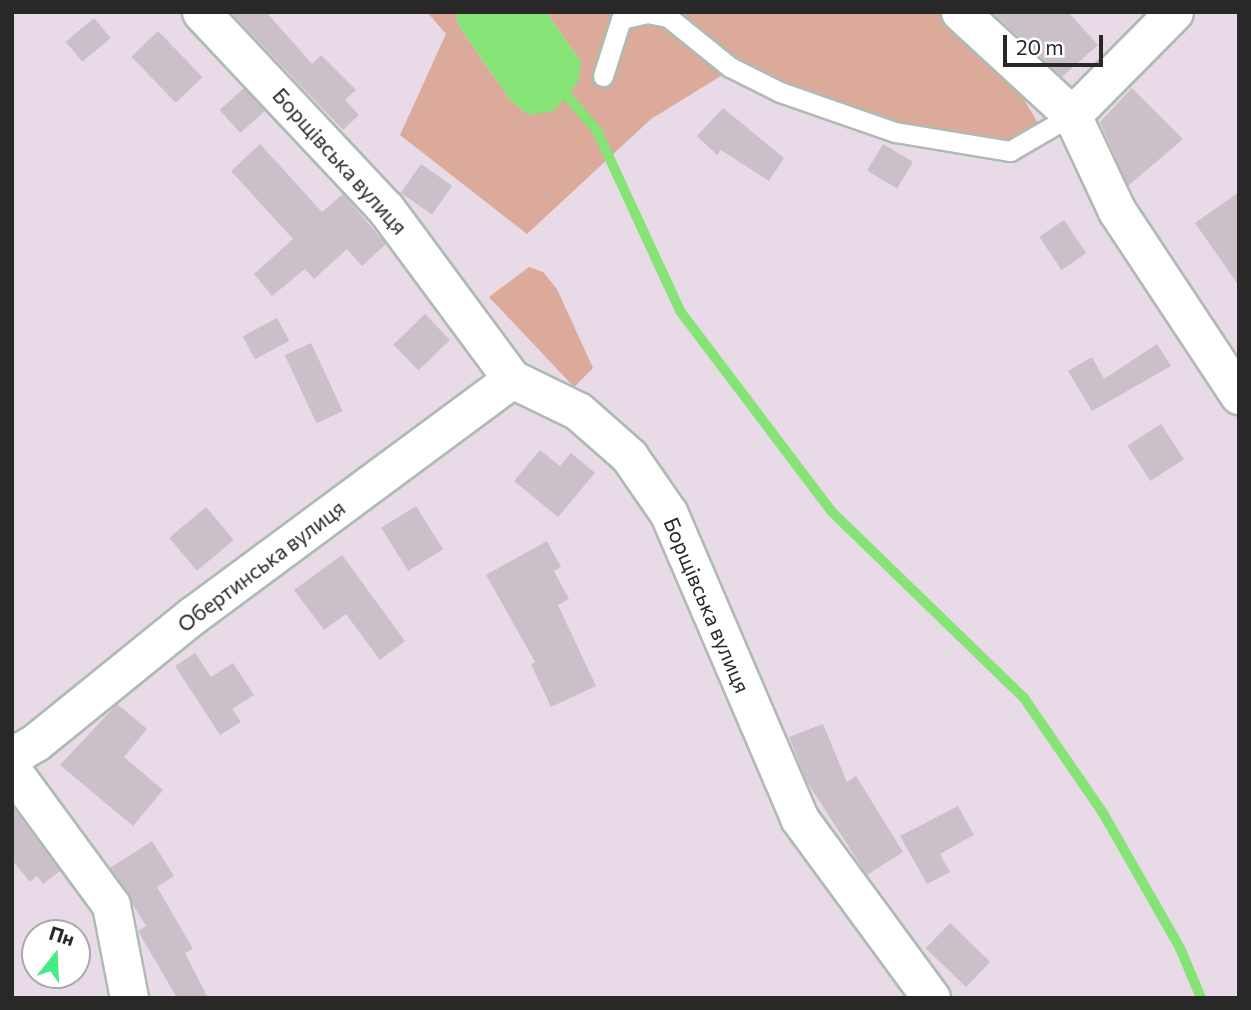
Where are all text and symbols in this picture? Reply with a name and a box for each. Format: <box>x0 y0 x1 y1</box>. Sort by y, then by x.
scale bar <box>1006 21 1106 65</box>
text: 20 m <box>1016 34 1064 59</box>
street label: Борщівська вулиця <box>268 83 412 239</box>
street label: Обертинська вулиця <box>172 495 350 637</box>
street label: Борщівська вулиця <box>659 513 755 697</box>
north arrow <box>21 919 91 989</box>
text: Пн <box>46 921 78 950</box>

